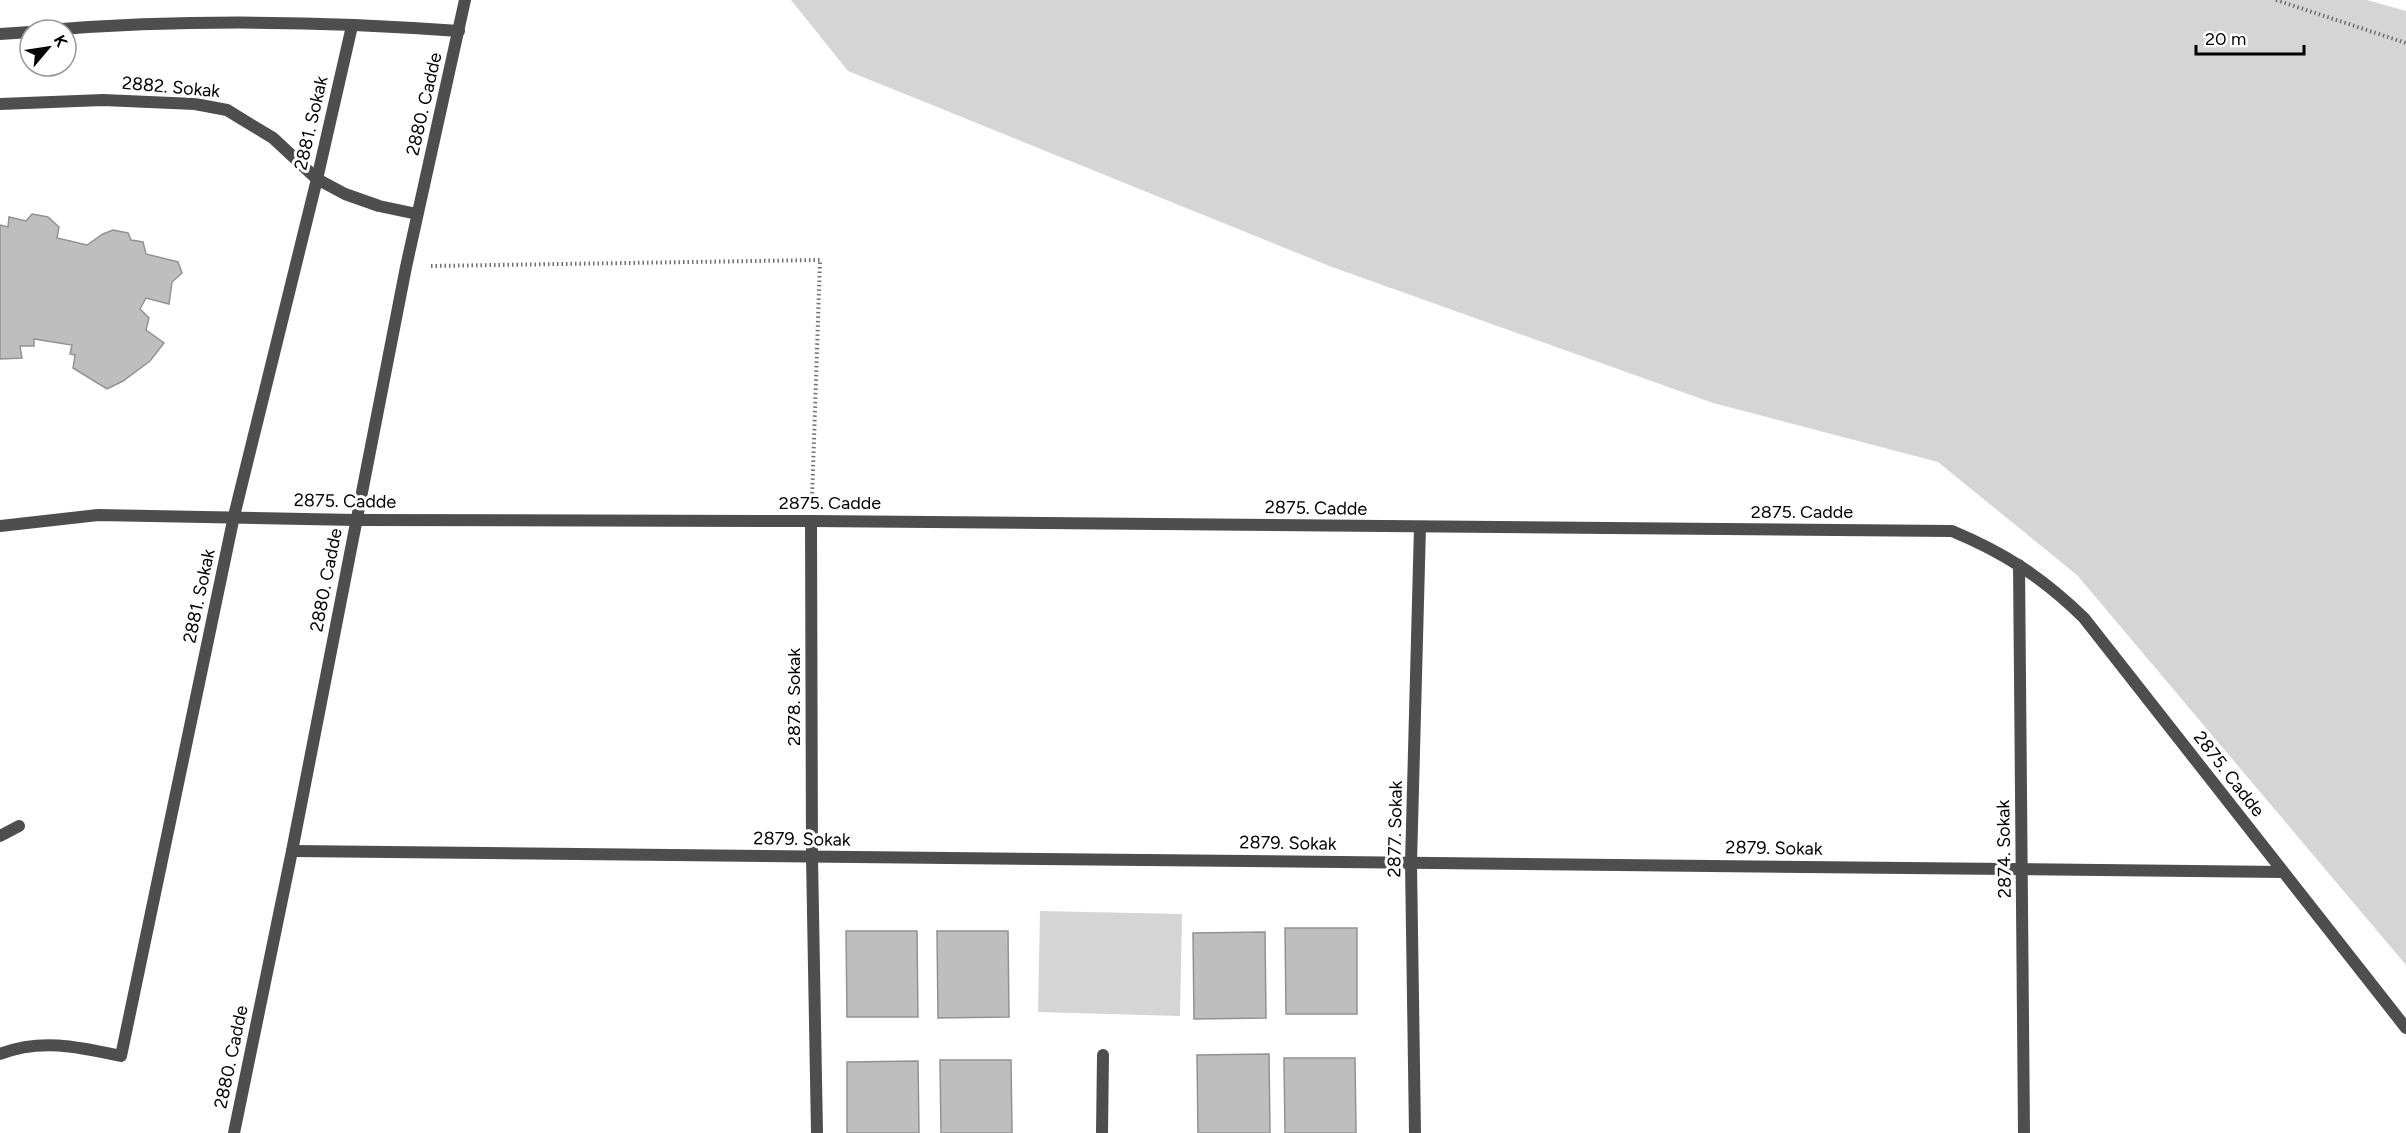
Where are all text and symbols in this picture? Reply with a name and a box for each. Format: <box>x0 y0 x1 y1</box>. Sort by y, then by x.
north arrow <box>18 18 78 78</box>
scale bar <box>2196 18 2304 56</box>
text: 20 m <box>2205 28 2246 50</box>
text: K <box>50 32 72 51</box>
street label: 2880. Cadde <box>401 50 447 158</box>
street label: 2882. Sokak <box>121 72 221 102</box>
street label: 2881. Sokak <box>290 74 333 172</box>
street label: 2875. Cadde <box>294 489 397 513</box>
street label: 2875. Cadde <box>779 492 881 514</box>
street label: 2875. Cadde <box>1265 496 1368 520</box>
street label: 2875. Cadde <box>1751 501 1853 523</box>
street label: 2880. Cadde <box>305 526 347 634</box>
street label: 2881. Sokak <box>178 547 220 645</box>
street label: 2878. Sokak <box>783 648 805 746</box>
street label: 2875. Cadde <box>2189 727 2269 821</box>
street label: 2877. Sokak <box>1383 780 1407 877</box>
street label: 2874. Sokak <box>1992 800 2016 898</box>
street label: 2879. Sokak <box>753 827 851 851</box>
street label: 2879. Sokak <box>1239 831 1337 855</box>
street label: 2879. Sokak <box>1725 836 1823 860</box>
street label: 2880. Cadde <box>209 1003 253 1111</box>

